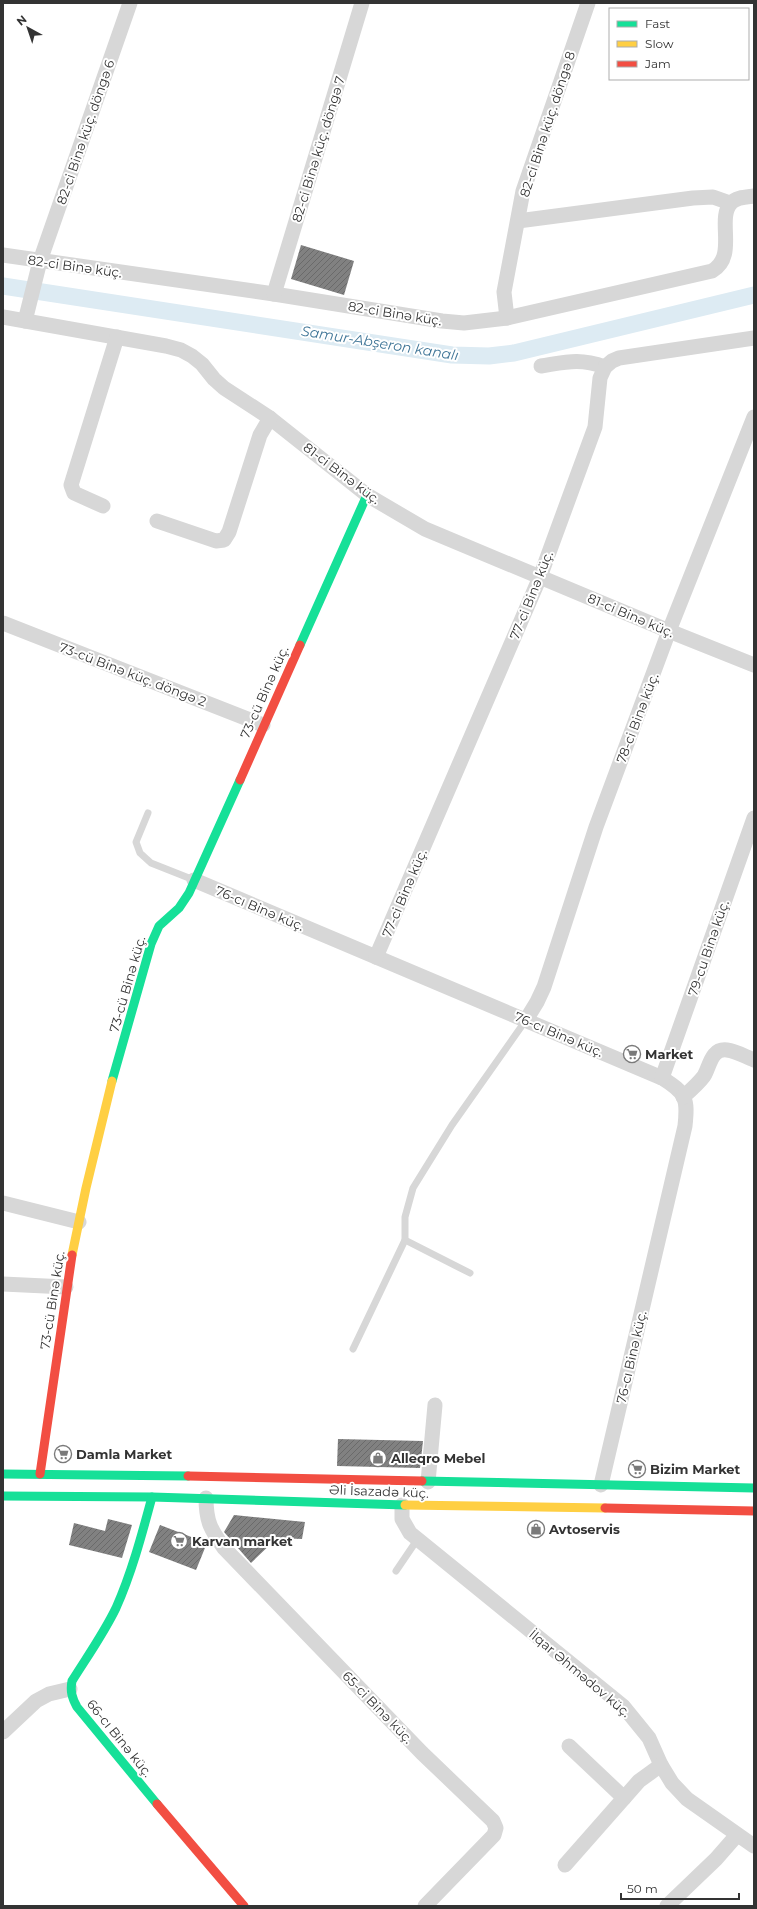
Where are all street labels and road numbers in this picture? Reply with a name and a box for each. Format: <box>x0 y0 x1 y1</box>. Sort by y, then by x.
street label: 82-ci Binə küç. döngə 8 <box>516 49 578 199</box>
street label: 82-ci Binə küç. döngə 6 <box>53 57 117 207</box>
street label: 82-ci Binə küç. döngə 7 <box>288 74 348 224</box>
street label: 82-ci Binə küç. <box>27 251 123 281</box>
street label: 82-ci Binə küç. <box>347 298 443 328</box>
street label: 81-ci Binə küç. <box>300 439 384 507</box>
street label: 77-ci Binə küç. <box>506 548 556 642</box>
street label: 81-ci Binə küç. <box>585 590 677 640</box>
street label: 73-cü Binə küç. döngə 2 <box>57 639 209 709</box>
street label: 73-cü Binə küç. <box>236 643 292 741</box>
street label: 78-ci Binə küç. <box>613 671 662 765</box>
street label: 77-ci Binə küç. <box>378 846 430 939</box>
street label: 76-cı Binə küç. <box>213 882 307 934</box>
street label: 79-cu Binə küç. <box>684 898 732 998</box>
street label: 73-cü Binə küç. <box>106 934 148 1034</box>
street label: 76-cı Binə küç. <box>512 1008 606 1060</box>
street label: 73-cü Binə küç. <box>36 1249 68 1350</box>
street label: 76-cı Binə küç. <box>613 1309 650 1405</box>
street label: Əli İsazadə küç. <box>329 1481 430 1501</box>
street label: İlqar Əhmədov küç. <box>526 1626 634 1720</box>
street label: 65-ci Binə küç. <box>339 1667 417 1747</box>
street label: 66-cı Binə küç. <box>84 1696 156 1780</box>

